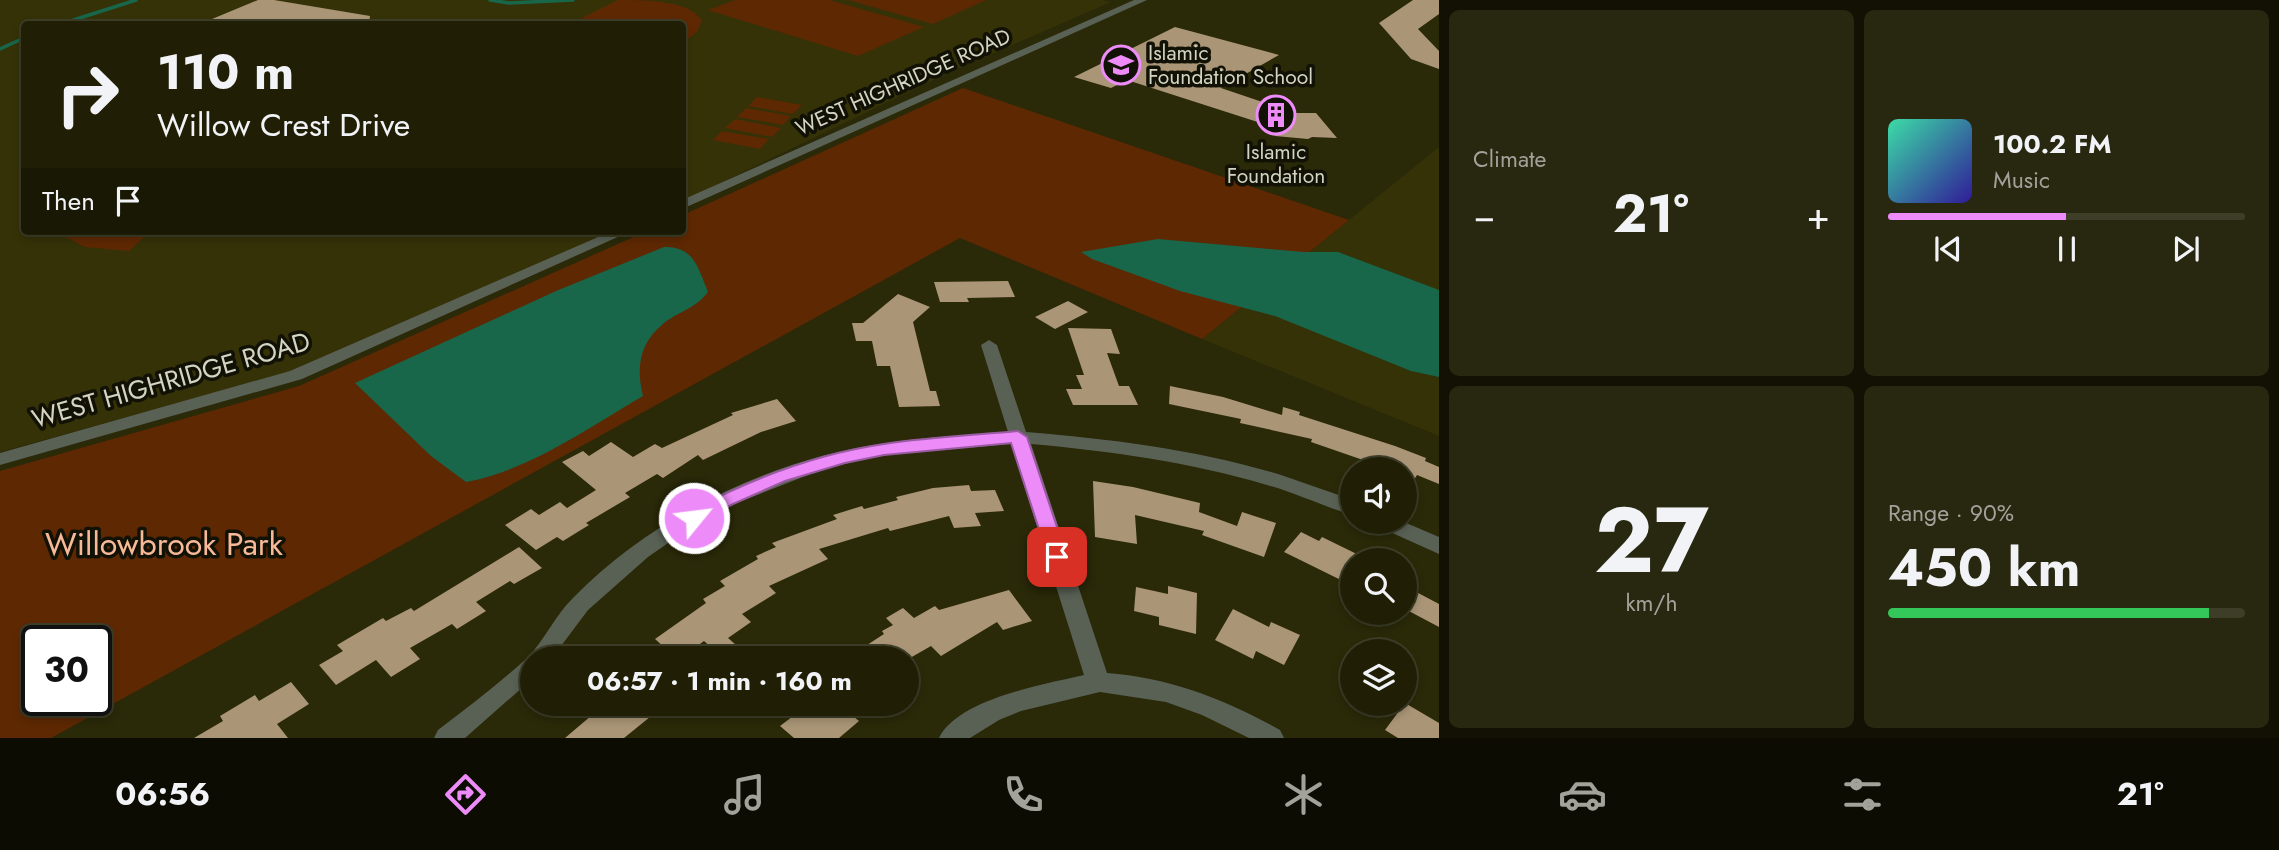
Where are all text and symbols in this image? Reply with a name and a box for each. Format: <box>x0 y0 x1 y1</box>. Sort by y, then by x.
street label: WEST HIGHRIDGE ROAD <box>791 21 1015 143</box>
text: 110 m <box>157 37 294 107</box>
place label: Islamic Foundation School <box>1148 38 1313 92</box>
school or university icon: Islamic Foundation School <box>1100 44 1142 86</box>
icon: right <box>42 49 133 140</box>
building icon: Islamic Foundation <box>1255 94 1297 136</box>
text: Willow Crest Drive <box>157 102 410 148</box>
text: 100.2 FM <box>1993 125 2111 163</box>
place label: Islamic Foundation <box>1227 137 1325 191</box>
text: Climate <box>1473 142 1546 176</box>
text: Music <box>1993 163 2050 197</box>
text: 21° <box>1613 176 1689 252</box>
text: Then <box>42 182 95 220</box>
icon: arrive <box>109 182 147 220</box>
text: − <box>1473 188 1495 243</box>
text: + <box>1807 188 1830 243</box>
icon: previous <box>1929 230 1967 268</box>
icon: pause <box>2048 230 2086 268</box>
icon: next <box>2167 230 2205 268</box>
street label: WEST HIGHRIDGE ROAD <box>27 322 315 438</box>
map controls <box>1340 457 1417 716</box>
button: sound <box>1340 457 1417 534</box>
text: 27 <box>1594 475 1709 606</box>
position arrow <box>657 481 731 555</box>
text: Range · 90% <box>1888 496 2014 530</box>
park label: Willowbrook Park <box>45 521 284 567</box>
pin <box>1027 527 1087 587</box>
text: 450 km <box>1888 530 2081 606</box>
icon: arrive <box>1038 538 1076 576</box>
button: search <box>1340 548 1417 625</box>
text: km/h <box>1626 586 1677 620</box>
speed limit sign: 30 <box>21 625 112 716</box>
button: layers <box>1340 639 1417 716</box>
text: 06:57 · 1 min · 160 m <box>587 662 852 700</box>
icon: directions <box>441 770 490 819</box>
icon: music <box>720 770 769 819</box>
icon: phone <box>999 770 1048 819</box>
icon: climate <box>1279 770 1328 819</box>
icon: car <box>1558 770 1607 819</box>
icon: filters <box>1838 770 1887 819</box>
text: 06:56 <box>115 771 210 817</box>
text: 21° <box>2117 771 2164 817</box>

